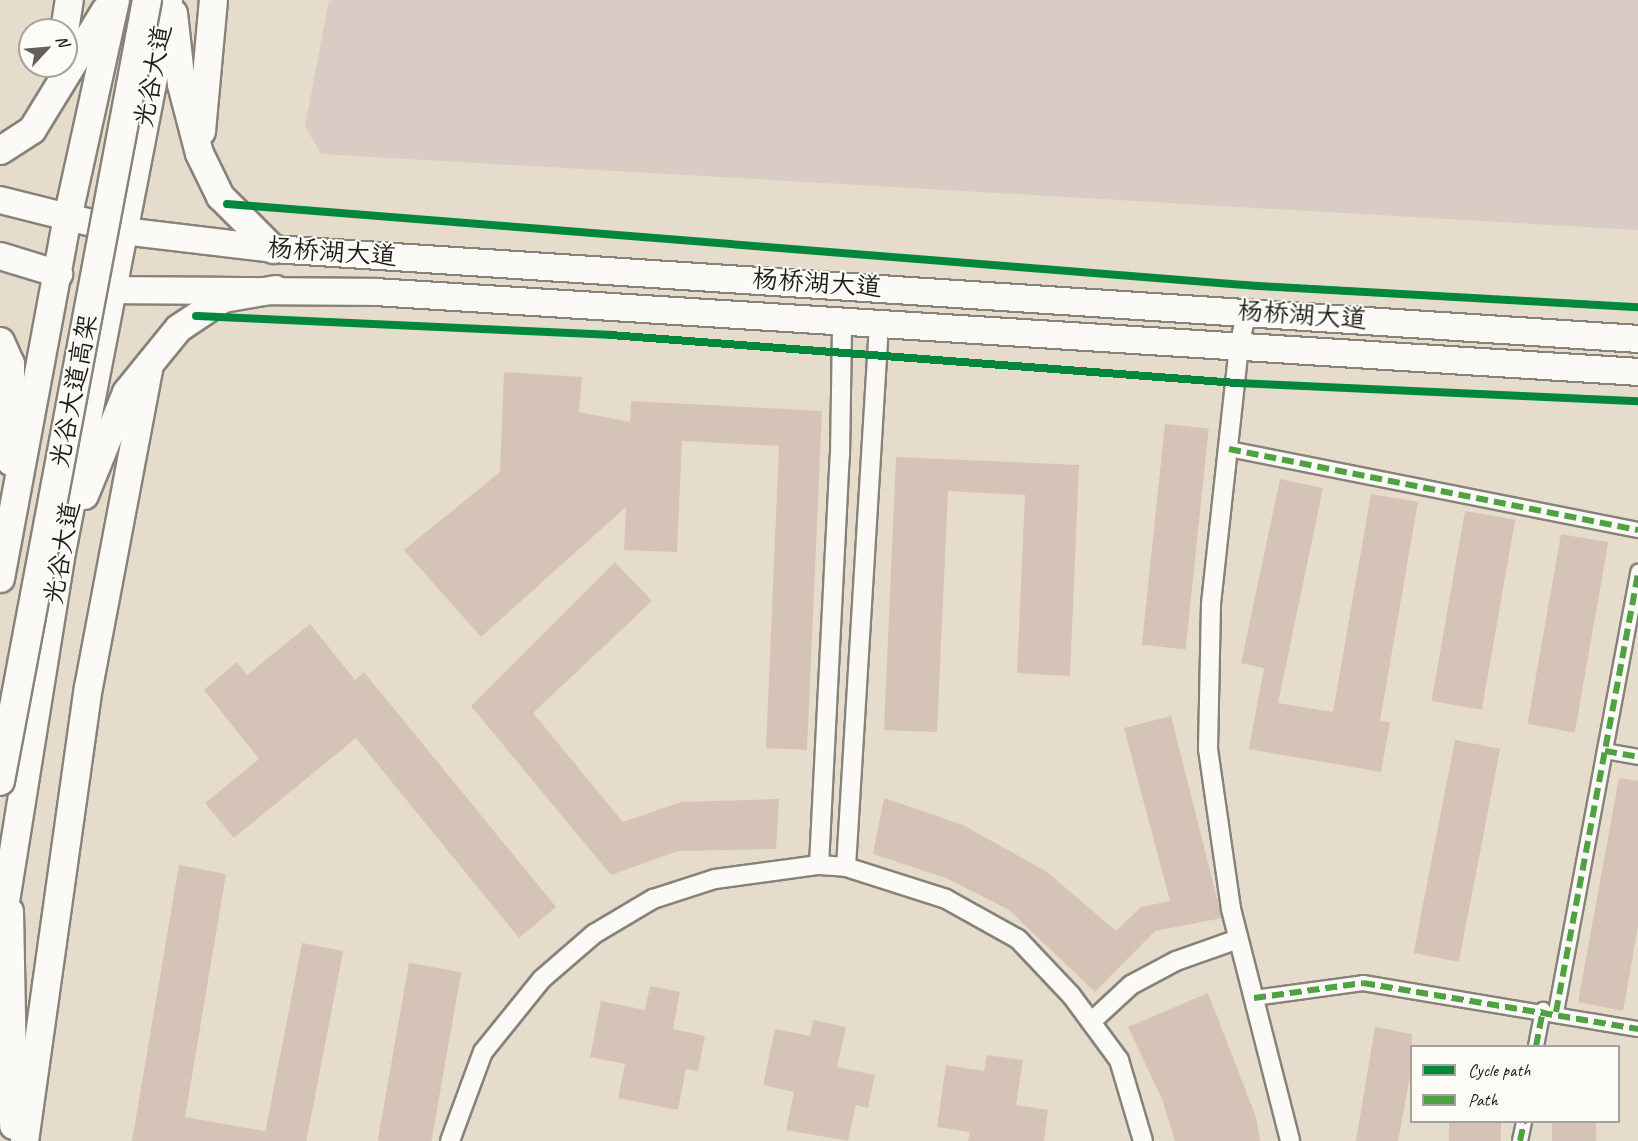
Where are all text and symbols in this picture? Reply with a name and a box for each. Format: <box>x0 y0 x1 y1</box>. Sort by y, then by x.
north arrow <box>18 18 78 78</box>
street label: 光谷大道 <box>128 22 178 130</box>
text: N <box>51 32 74 50</box>
street label: 杨桥湖大道 <box>266 232 398 272</box>
street label: 杨桥湖大道 <box>751 263 883 303</box>
street label: 杨桥湖大道 <box>1236 295 1368 335</box>
street label: 光谷大道高架 <box>44 311 104 471</box>
street label: 光谷大道 <box>38 499 86 607</box>
legend <box>1410 1045 1620 1123</box>
text: Cycle path <box>1468 1059 1530 1081</box>
text: Path <box>1468 1089 1498 1111</box>

